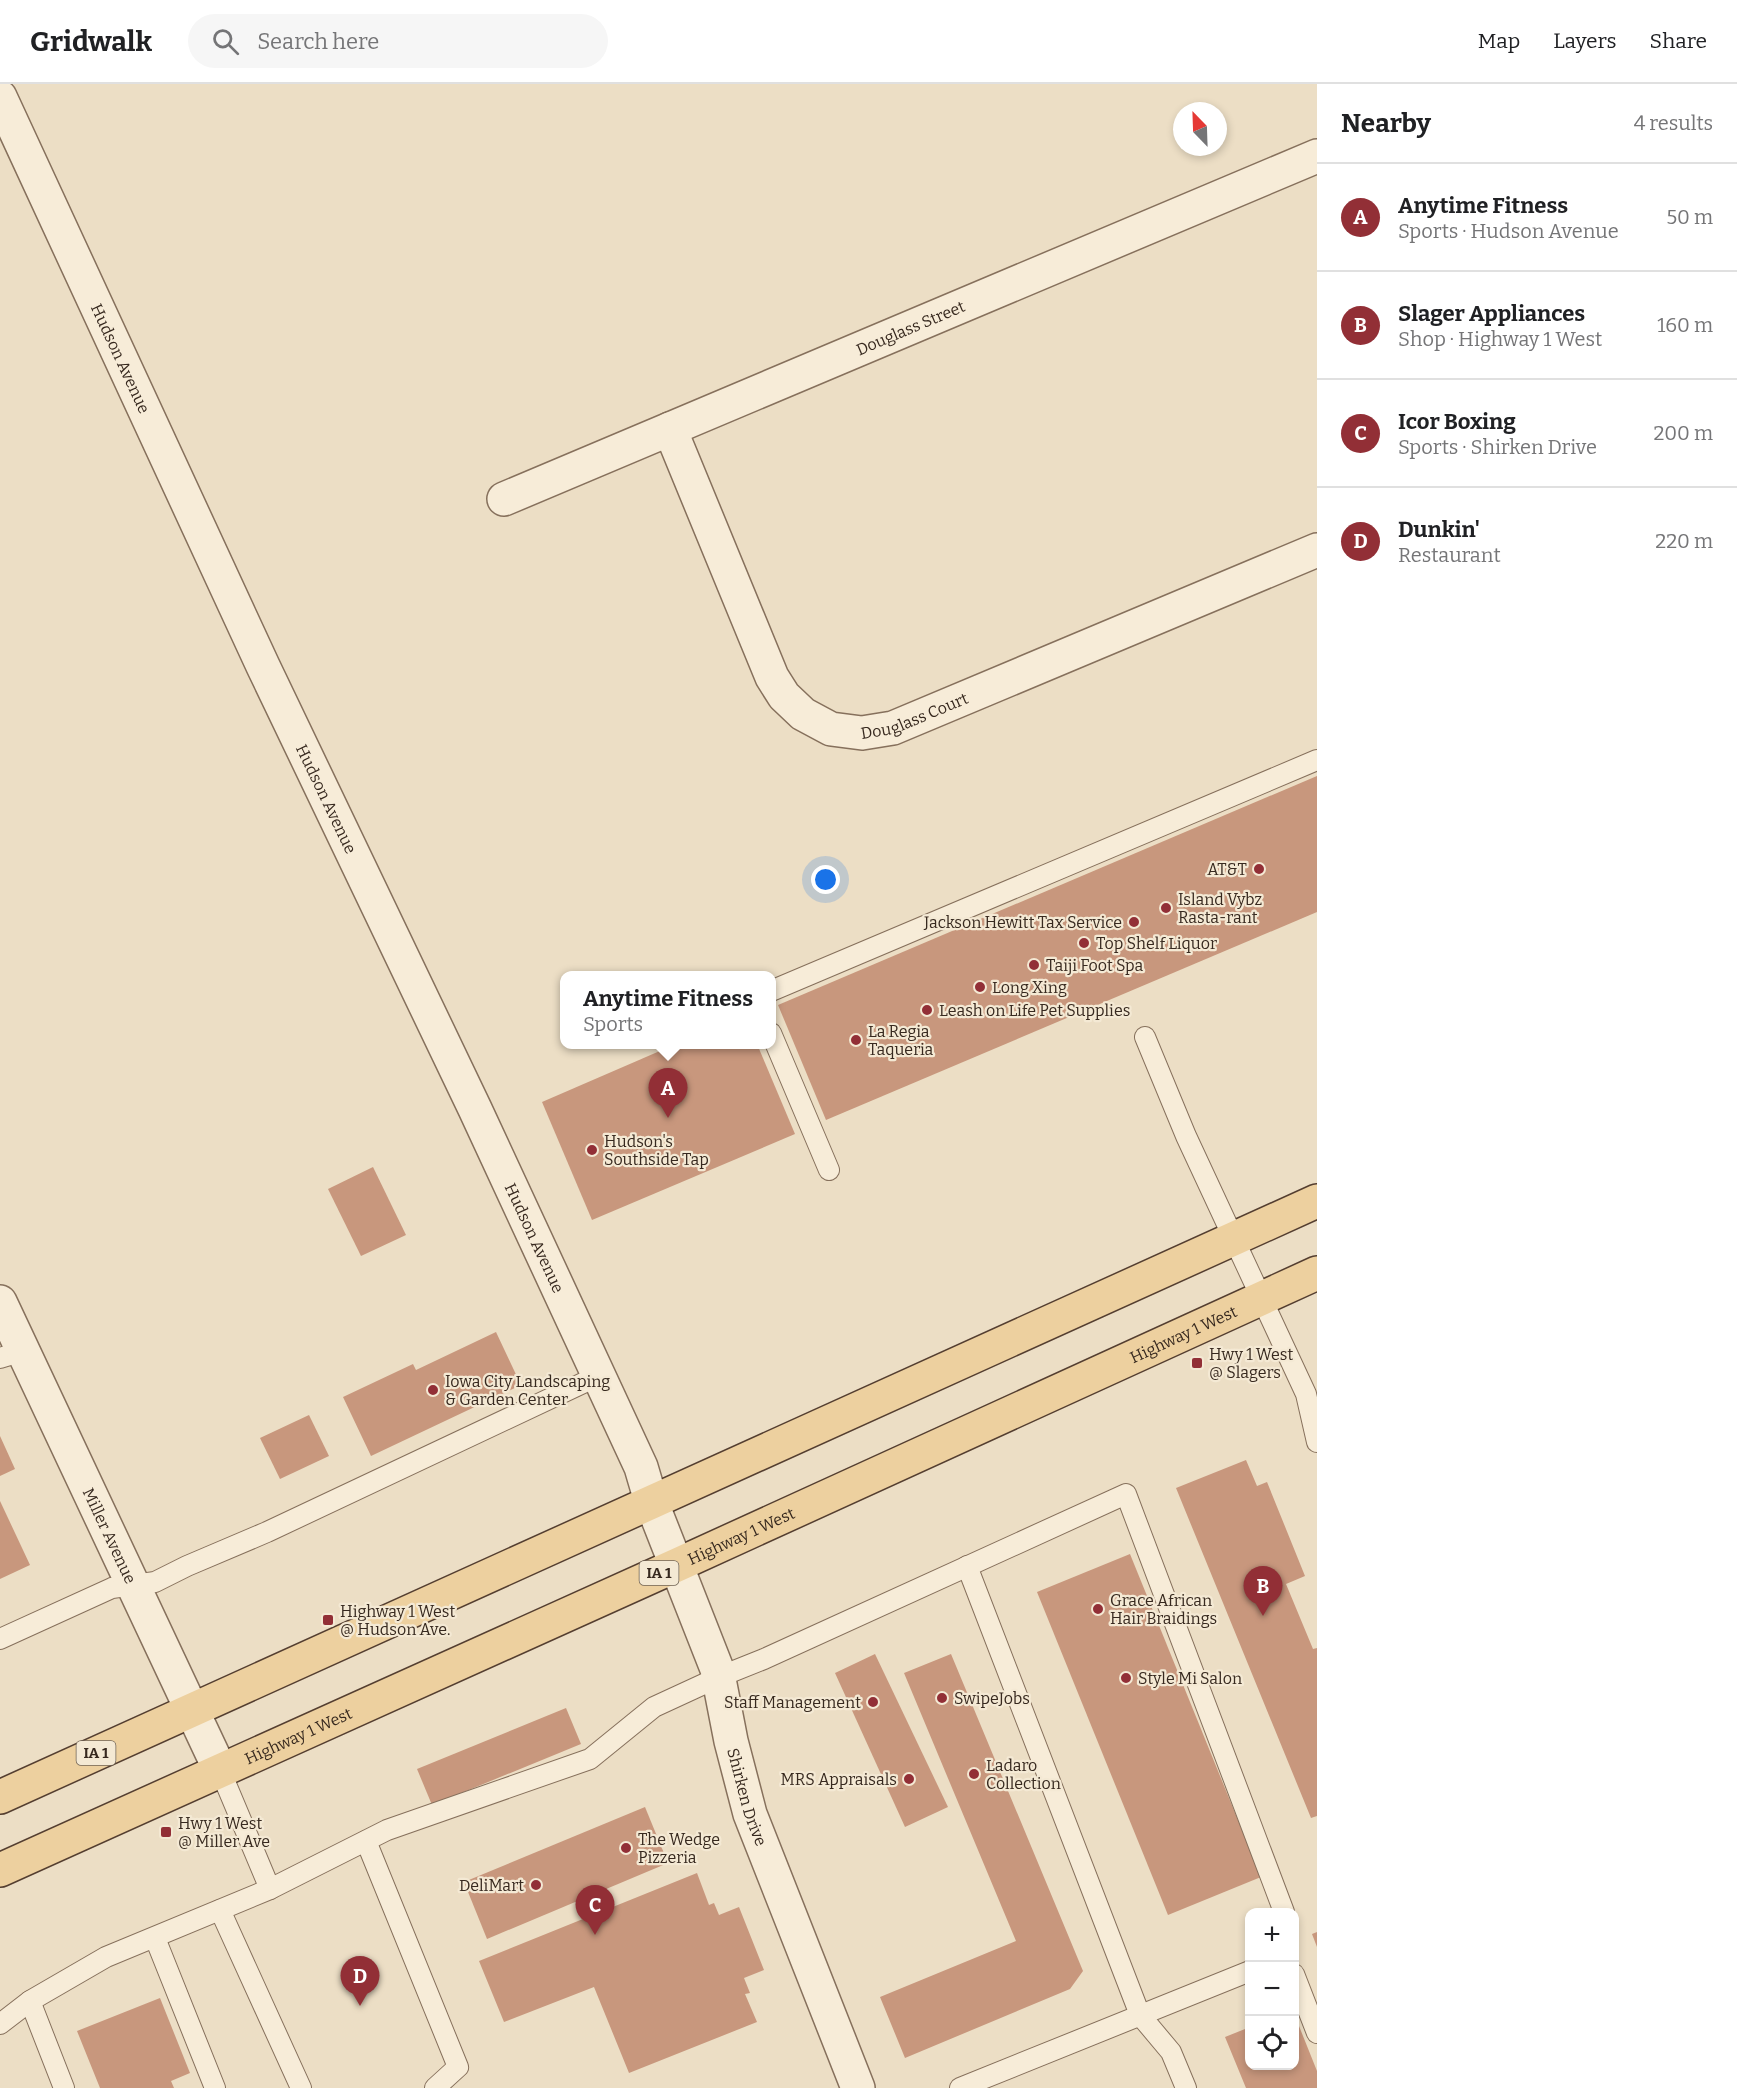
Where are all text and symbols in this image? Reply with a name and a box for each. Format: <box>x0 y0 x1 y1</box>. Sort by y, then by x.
search box <box>188 14 608 68</box>
text: Gridwalk <box>30 25 152 58</box>
icon: search <box>209 25 242 58</box>
text: Search here <box>257 28 379 55</box>
text: Map <box>1478 28 1520 54</box>
text: Layers <box>1553 28 1617 54</box>
text: Share <box>1650 28 1707 54</box>
north arrow <box>1173 102 1227 156</box>
text: Nearby <box>1341 108 1431 139</box>
text: 4 results <box>1634 111 1713 135</box>
text: Anytime Fitness <box>1398 192 1568 219</box>
text: A <box>1353 205 1368 229</box>
text: 50 m <box>1666 205 1713 229</box>
text: Sports · Hudson Avenue <box>1398 219 1619 243</box>
street label: Douglass Street <box>853 296 968 359</box>
text: Slager Appliances <box>1398 300 1585 327</box>
street label: Hudson Avenue <box>87 301 154 416</box>
text: B <box>1354 313 1367 337</box>
text: 160 m <box>1657 313 1713 337</box>
text: Shop · Highway 1 West <box>1398 327 1602 351</box>
text: Icor Boxing <box>1398 408 1516 435</box>
text: C <box>1354 421 1367 445</box>
text: 200 m <box>1653 421 1713 445</box>
text: Sports · Shirken Drive <box>1398 435 1597 459</box>
text: Dunkin' <box>1398 516 1480 543</box>
text: D <box>1353 529 1368 553</box>
text: 220 m <box>1655 529 1713 553</box>
text: Restaurant <box>1398 543 1501 567</box>
street label: Douglass Court <box>859 688 971 743</box>
street label: Hudson Avenue <box>292 741 361 856</box>
place label: AT&T <box>1207 860 1247 879</box>
marker: AT&T <box>1252 862 1266 876</box>
your location <box>811 865 840 894</box>
place label: Island Vybz Rasta-rant <box>1178 890 1263 927</box>
marker: Island Vybz Rasta-rant <box>1159 901 1173 915</box>
place label: Jackson Hewitt Tax Service <box>923 913 1122 932</box>
marker: Jackson Hewitt Tax Service <box>1127 915 1141 929</box>
place label: Top Shelf Liquor <box>1096 934 1217 953</box>
marker: Top Shelf Liquor <box>1077 936 1091 950</box>
place label: Taiji Foot Spa <box>1046 956 1144 975</box>
marker: Taiji Foot Spa <box>1027 958 1041 972</box>
popup <box>560 971 776 1049</box>
place label: Long Xing <box>992 978 1067 997</box>
marker: Long Xing <box>973 980 987 994</box>
text: Anytime Fitness <box>583 985 753 1012</box>
place label: Leash on Life Pet Supplies <box>939 1001 1130 1020</box>
marker: Leash on Life Pet Supplies <box>920 1003 934 1017</box>
text: Sports <box>583 1012 643 1036</box>
place label: La Regia Taqueria <box>868 1022 934 1059</box>
marker: La Regia Taqueria <box>849 1033 863 1047</box>
pin: A <box>648 1068 688 1118</box>
place label: Hudson's Southside Tap <box>604 1132 709 1169</box>
marker: Hudson's Southside Tap <box>585 1143 599 1157</box>
street label: Hudson Avenue <box>501 1180 568 1296</box>
street label: Highway 1 West <box>1127 1301 1240 1367</box>
place label: Hwy 1 West @ Slagers <box>1209 1345 1293 1382</box>
marker: Hwy 1 West @ Slagers <box>1190 1356 1204 1370</box>
place label: Iowa City Landscaping & Garden Center <box>445 1372 610 1409</box>
marker: Iowa City Landscaping & Garden Center <box>426 1383 440 1397</box>
street label: Miller Avenue <box>79 1485 140 1586</box>
street label: Highway 1 West <box>685 1503 798 1568</box>
road number: IA 1 <box>640 1561 678 1585</box>
pin: B <box>1244 1566 1282 1616</box>
place label: Grace African Hair Braidings <box>1110 1591 1217 1628</box>
place label: Highway 1 West @ Hudson Ave. <box>340 1602 456 1639</box>
marker: Grace African Hair Braidings <box>1091 1602 1105 1616</box>
marker: Highway 1 West @ Hudson Ave. <box>321 1613 335 1627</box>
place label: Style Mi Salon <box>1138 1669 1242 1688</box>
marker: Style Mi Salon <box>1119 1671 1133 1685</box>
place label: SwipeJobs <box>954 1689 1030 1708</box>
marker: SwipeJobs <box>935 1691 949 1705</box>
place label: Staff Management <box>724 1693 861 1712</box>
marker: Staff Management <box>866 1695 880 1709</box>
street label: Highway 1 West <box>242 1703 355 1768</box>
road number: IA 1 <box>76 1741 116 1765</box>
street label: Shirken Drive <box>724 1746 771 1848</box>
place label: Ladaro Collection <box>986 1756 1061 1793</box>
marker: Ladaro Collection <box>967 1767 981 1781</box>
place label: MRS Appraisals <box>781 1770 897 1789</box>
marker: MRS Appraisals <box>902 1772 916 1786</box>
place label: Hwy 1 West @ Miller Ave <box>178 1814 270 1851</box>
marker: Hwy 1 West @ Miller Ave <box>159 1825 173 1839</box>
place label: The Wedge Pizzeria <box>638 1830 720 1867</box>
marker: The Wedge Pizzeria <box>619 1841 633 1855</box>
place label: DeliMart <box>459 1876 524 1895</box>
marker: DeliMart <box>529 1878 543 1892</box>
pin: C <box>576 1886 614 1935</box>
map controls <box>1245 1908 1299 2070</box>
button: + <box>1245 1908 1299 1962</box>
pin: D <box>340 1956 380 2006</box>
button: − <box>1245 1962 1299 2016</box>
button: locate <box>1245 2016 1299 2070</box>

